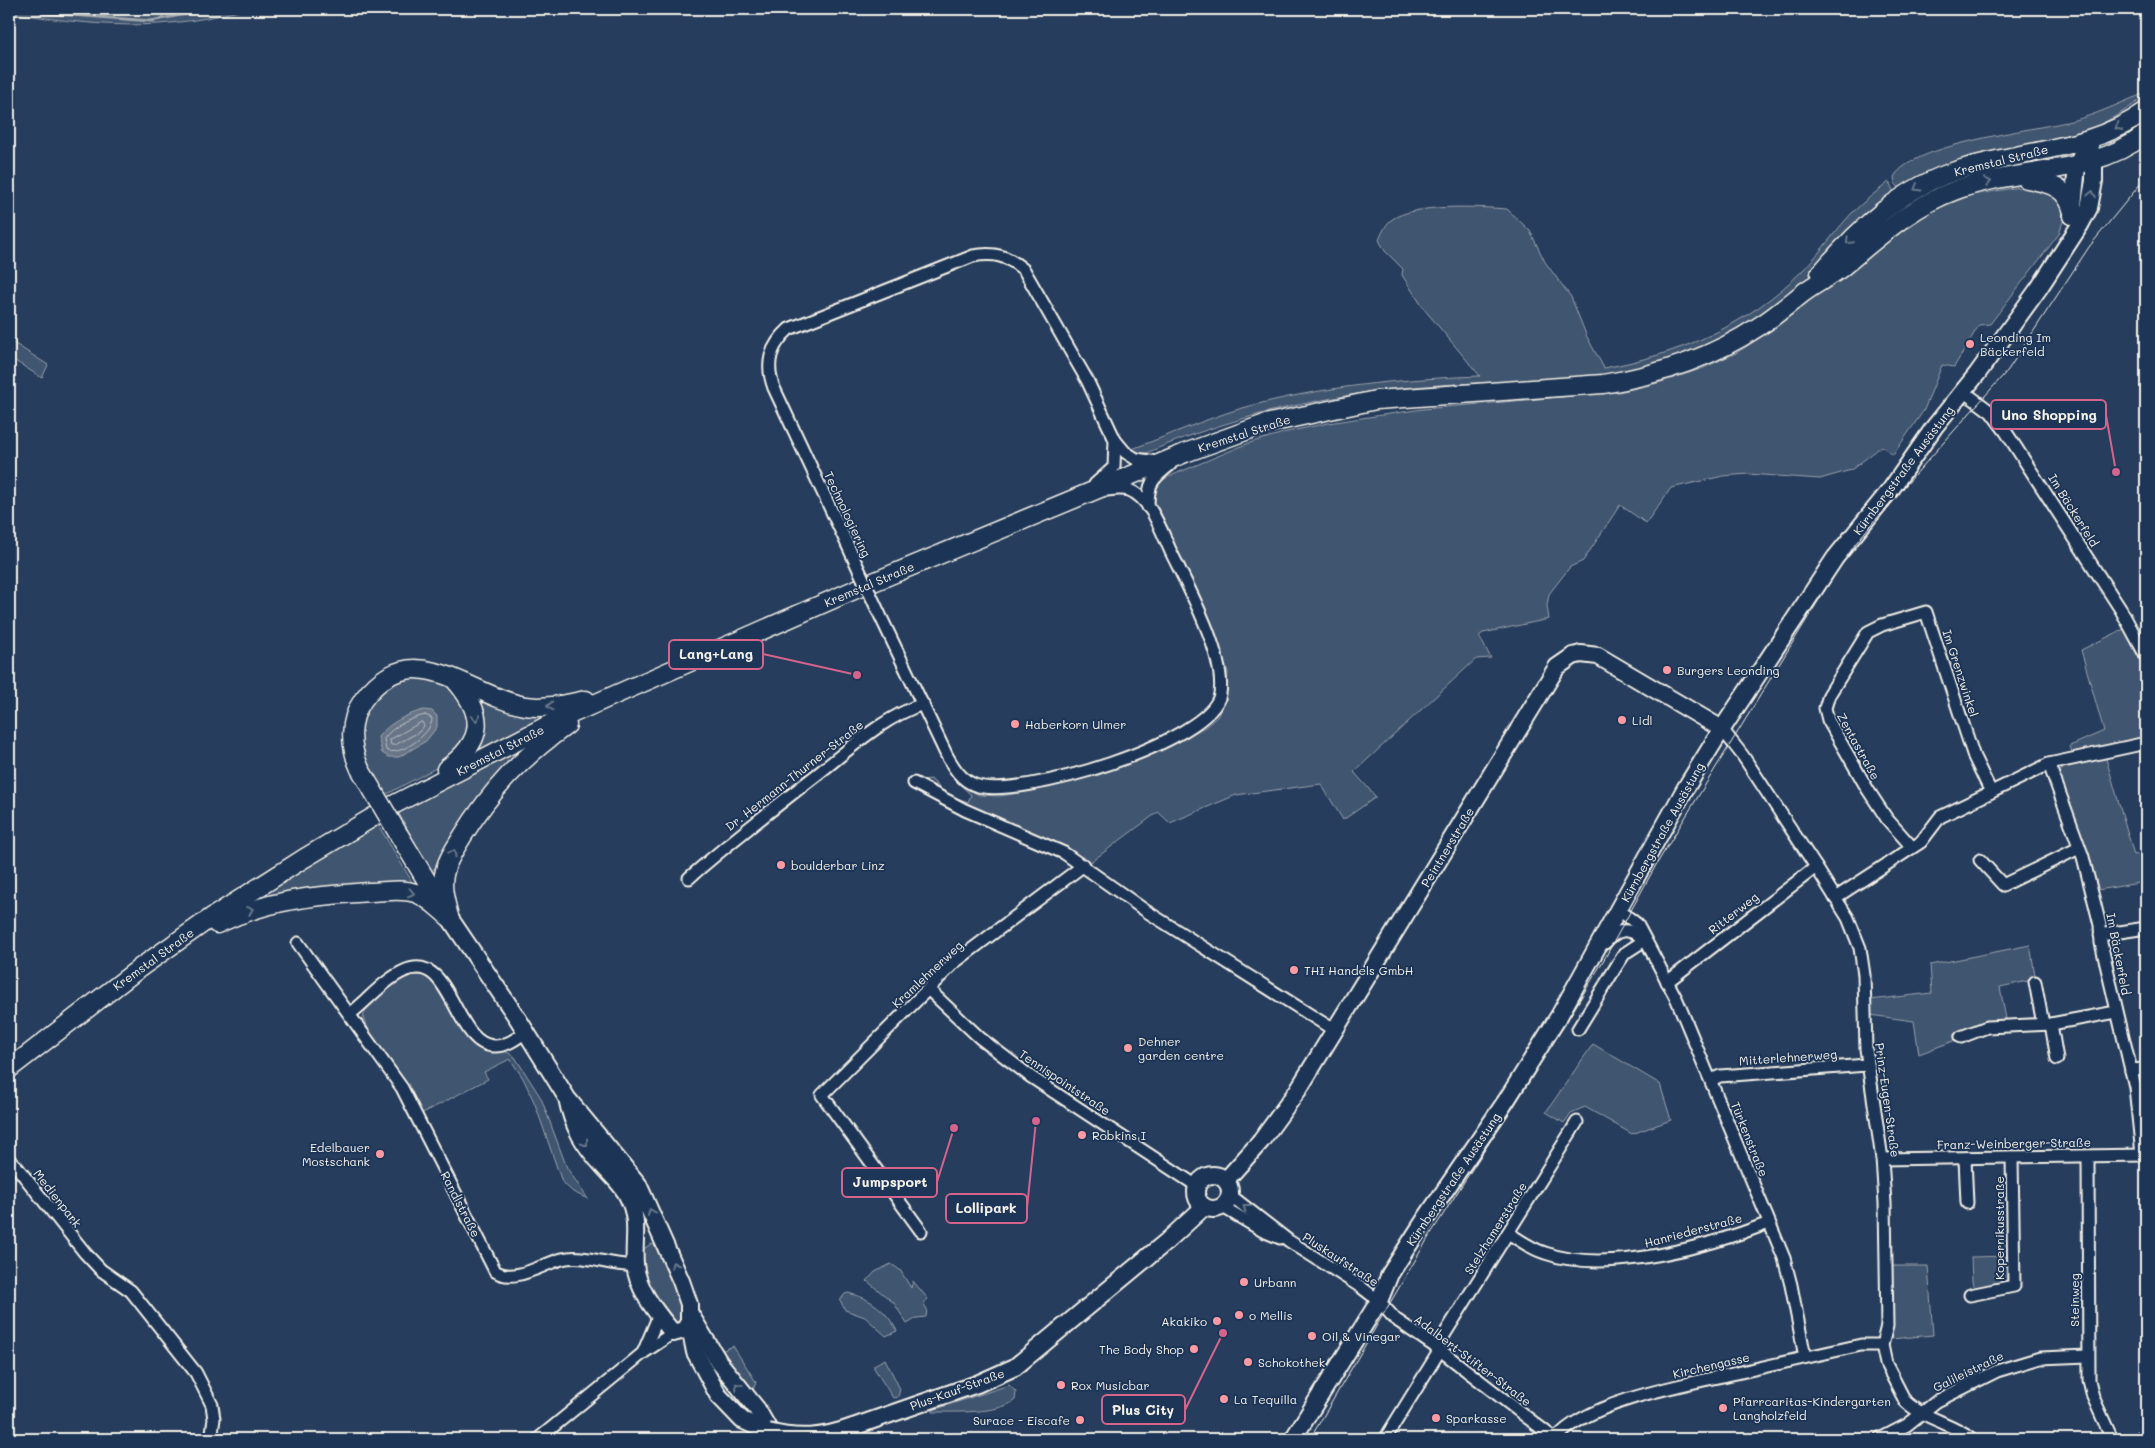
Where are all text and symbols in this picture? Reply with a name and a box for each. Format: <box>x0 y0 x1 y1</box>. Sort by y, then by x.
one-way arrow <box>2114 121 2123 132</box>
street label: Kremstal Straße <box>1952 141 2050 179</box>
one-way arrow <box>1983 177 1992 188</box>
one-way arrow <box>1913 182 1922 192</box>
one-way arrow <box>2086 190 2096 199</box>
one-way arrow <box>1846 235 1855 244</box>
place label: Leonding Im Bäckerfeld <box>1980 329 2051 359</box>
marker: Leonding Im Bäckerfeld <box>1964 338 1976 350</box>
callout: Uno Shopping <box>1991 400 2106 429</box>
street label: Kürnbergstraße Ausästung <box>1849 402 1957 538</box>
text: Uno Shopping <box>2001 405 2097 424</box>
street label: Kremstal Straße <box>1196 411 1292 455</box>
street label: Technologiering <box>821 468 875 560</box>
street label: Im Bäckerfeld <box>2045 470 2103 550</box>
street label: Kremstal Straße <box>822 558 916 610</box>
street label: Im Grenzwinkel <box>1939 627 1983 719</box>
callout: Lang+Lang <box>669 640 763 669</box>
text: Lang+Lang <box>679 644 753 663</box>
place label: Burgers Leonding <box>1677 662 1780 678</box>
marker: Burgers Leonding <box>1661 664 1673 676</box>
one-way arrow <box>546 701 554 712</box>
street label: Zentastraße <box>1834 710 1884 782</box>
place label: Lidl <box>1632 712 1653 728</box>
one-way arrow <box>470 714 481 722</box>
marker: Lidl <box>1616 714 1628 726</box>
street label: Dr. Hermann-Thurner-Straße <box>722 716 866 834</box>
place label: Haberkorn Ulmer <box>1025 716 1126 732</box>
marker: Haberkorn Ulmer <box>1009 718 1021 730</box>
street label: Kremstal Straße <box>453 721 547 779</box>
street label: Kürnbergstraße Ausästung <box>1617 759 1707 905</box>
street label: Peintnerstraße <box>1417 804 1477 890</box>
one-way arrow <box>446 850 456 859</box>
place label: boulderbar Linz <box>791 857 885 873</box>
marker: boulderbar Linz <box>775 859 787 871</box>
one-way arrow <box>406 887 415 898</box>
street label: Ritterweg <box>1705 888 1761 937</box>
one-way arrow <box>245 906 254 916</box>
street label: Im Bäckerfeld <box>2103 912 2135 997</box>
street label: Kremstal Straße <box>109 924 197 994</box>
street label: Kramlehnerweg <box>888 937 966 1011</box>
place label: THI Handels GmbH <box>1304 962 1413 978</box>
marker: THI Handels GmbH <box>1288 964 1300 976</box>
place label: Dehner garden centre <box>1138 1033 1224 1063</box>
marker: Dehner garden centre <box>1122 1042 1134 1054</box>
street label: Prinz-Eugen-Straße <box>1872 1042 1904 1158</box>
street label: Tennispointstraße <box>1016 1046 1114 1118</box>
street label: Mitterlehnerweg <box>1738 1046 1838 1068</box>
street label: Türkenstraße <box>1728 1099 1772 1179</box>
street label: Kürnbergstraße Ausästung <box>1402 1109 1504 1249</box>
place label: Robkins I <box>1092 1127 1146 1143</box>
marker: Robkins I <box>1076 1129 1088 1141</box>
street label: Franz-Weinberger-Straße <box>1937 1134 2091 1152</box>
one-way arrow <box>579 1137 587 1146</box>
place label: Edelbauer Mostschank <box>302 1139 370 1169</box>
marker: Edelbauer Mostschank <box>374 1148 386 1160</box>
street label: Medienpark <box>30 1166 86 1230</box>
street label: Randlstraße <box>438 1168 484 1240</box>
callout: Jumpsport <box>842 1168 937 1197</box>
text: Jumpsport <box>852 1172 928 1191</box>
street label: Kopernikusstraße <box>1991 1176 2007 1280</box>
street label: Stelzhamerstraße <box>1460 1179 1530 1277</box>
callout: Lollipark <box>946 1194 1027 1223</box>
text: Lollipark <box>955 1198 1017 1217</box>
one-way arrow <box>1242 1204 1252 1213</box>
one-way arrow <box>646 1208 657 1217</box>
street label: Hanriederstraße <box>1642 1209 1744 1251</box>
street label: Pluskaufstraße <box>1300 1228 1382 1290</box>
one-way arrow <box>670 1261 681 1270</box>
street label: Steinweg <box>2066 1273 2082 1327</box>
place label: Urbann <box>1254 1274 1296 1290</box>
marker: Urbann <box>1238 1276 1250 1288</box>
place label: o Mellis <box>1249 1307 1293 1323</box>
marker: o Mellis <box>1233 1309 1245 1321</box>
street label: Adalbert-Stifter-Straße <box>1411 1311 1535 1409</box>
place label: Akakiko <box>1161 1313 1207 1329</box>
marker: Akakiko <box>1211 1315 1223 1327</box>
place label: Oil & Vinegar <box>1322 1328 1400 1344</box>
marker: Oil & Vinegar <box>1306 1330 1318 1342</box>
place label: The Body Shop <box>1099 1341 1184 1357</box>
marker: The Body Shop <box>1188 1343 1200 1355</box>
street label: Galileistraße <box>1930 1347 2006 1395</box>
street label: Kirchengasse <box>1671 1348 1751 1382</box>
place label: Schokothek <box>1258 1354 1325 1370</box>
marker: Schokothek <box>1242 1356 1254 1368</box>
street label: Plus-Kauf-Straße <box>908 1364 1006 1414</box>
place label: Rox Musicbar <box>1071 1377 1150 1393</box>
marker: Rox Musicbar <box>1055 1379 1067 1391</box>
one-way arrow <box>735 1383 743 1392</box>
place label: La Tequilla <box>1234 1391 1297 1407</box>
marker: La Tequilla <box>1218 1393 1230 1405</box>
place label: Pfarrcaritas-Kindergarten Langholzfeld <box>1733 1393 1891 1423</box>
callout: Plus City <box>1102 1395 1185 1424</box>
text: Plus City <box>1112 1400 1175 1419</box>
marker: Pfarrcaritas-Kindergarten Langholzfeld <box>1717 1402 1729 1414</box>
place label: Sparkasse <box>1446 1410 1507 1426</box>
place label: Surace - Eiscafe <box>973 1412 1070 1428</box>
marker: Sparkasse <box>1430 1412 1442 1424</box>
marker: Surace - Eiscafe <box>1074 1414 1086 1426</box>

